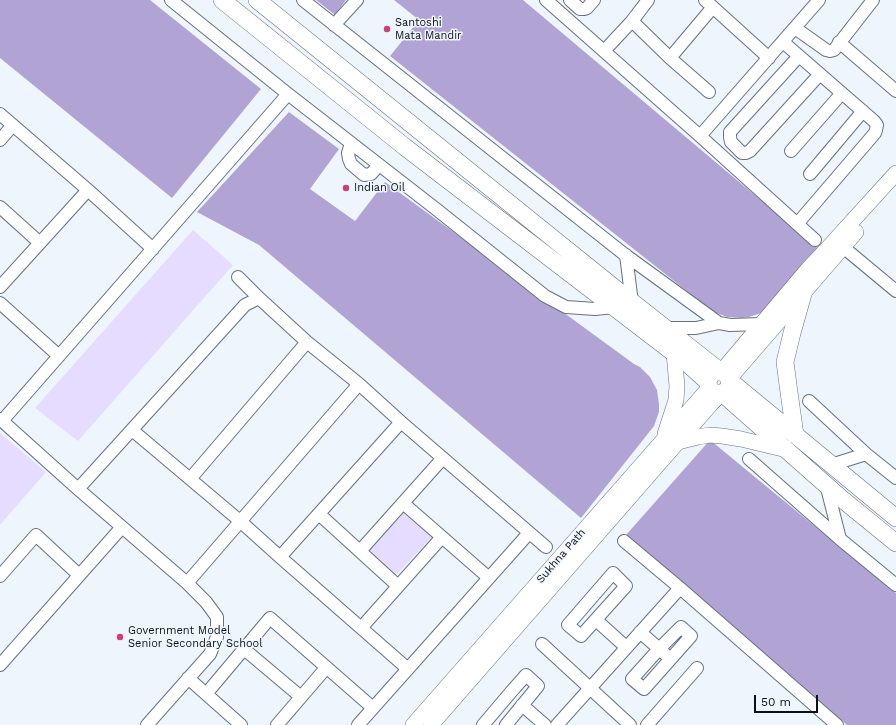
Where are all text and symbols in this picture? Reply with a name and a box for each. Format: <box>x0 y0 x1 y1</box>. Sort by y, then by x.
place label: Santoshi Mata Mandir <box>395 16 462 42</box>
marker: Santoshi Mata Mandir <box>382 24 392 34</box>
place label: Indian Oil <box>354 181 405 195</box>
marker: Indian Oil <box>341 183 351 193</box>
street label: Sukhna Path <box>534 526 588 586</box>
place label: Government Model Senior Secondary School <box>128 624 263 650</box>
marker: Government Model Senior Secondary School <box>115 632 125 642</box>
scale bar <box>756 687 820 713</box>
text: 50 m <box>761 695 791 709</box>

